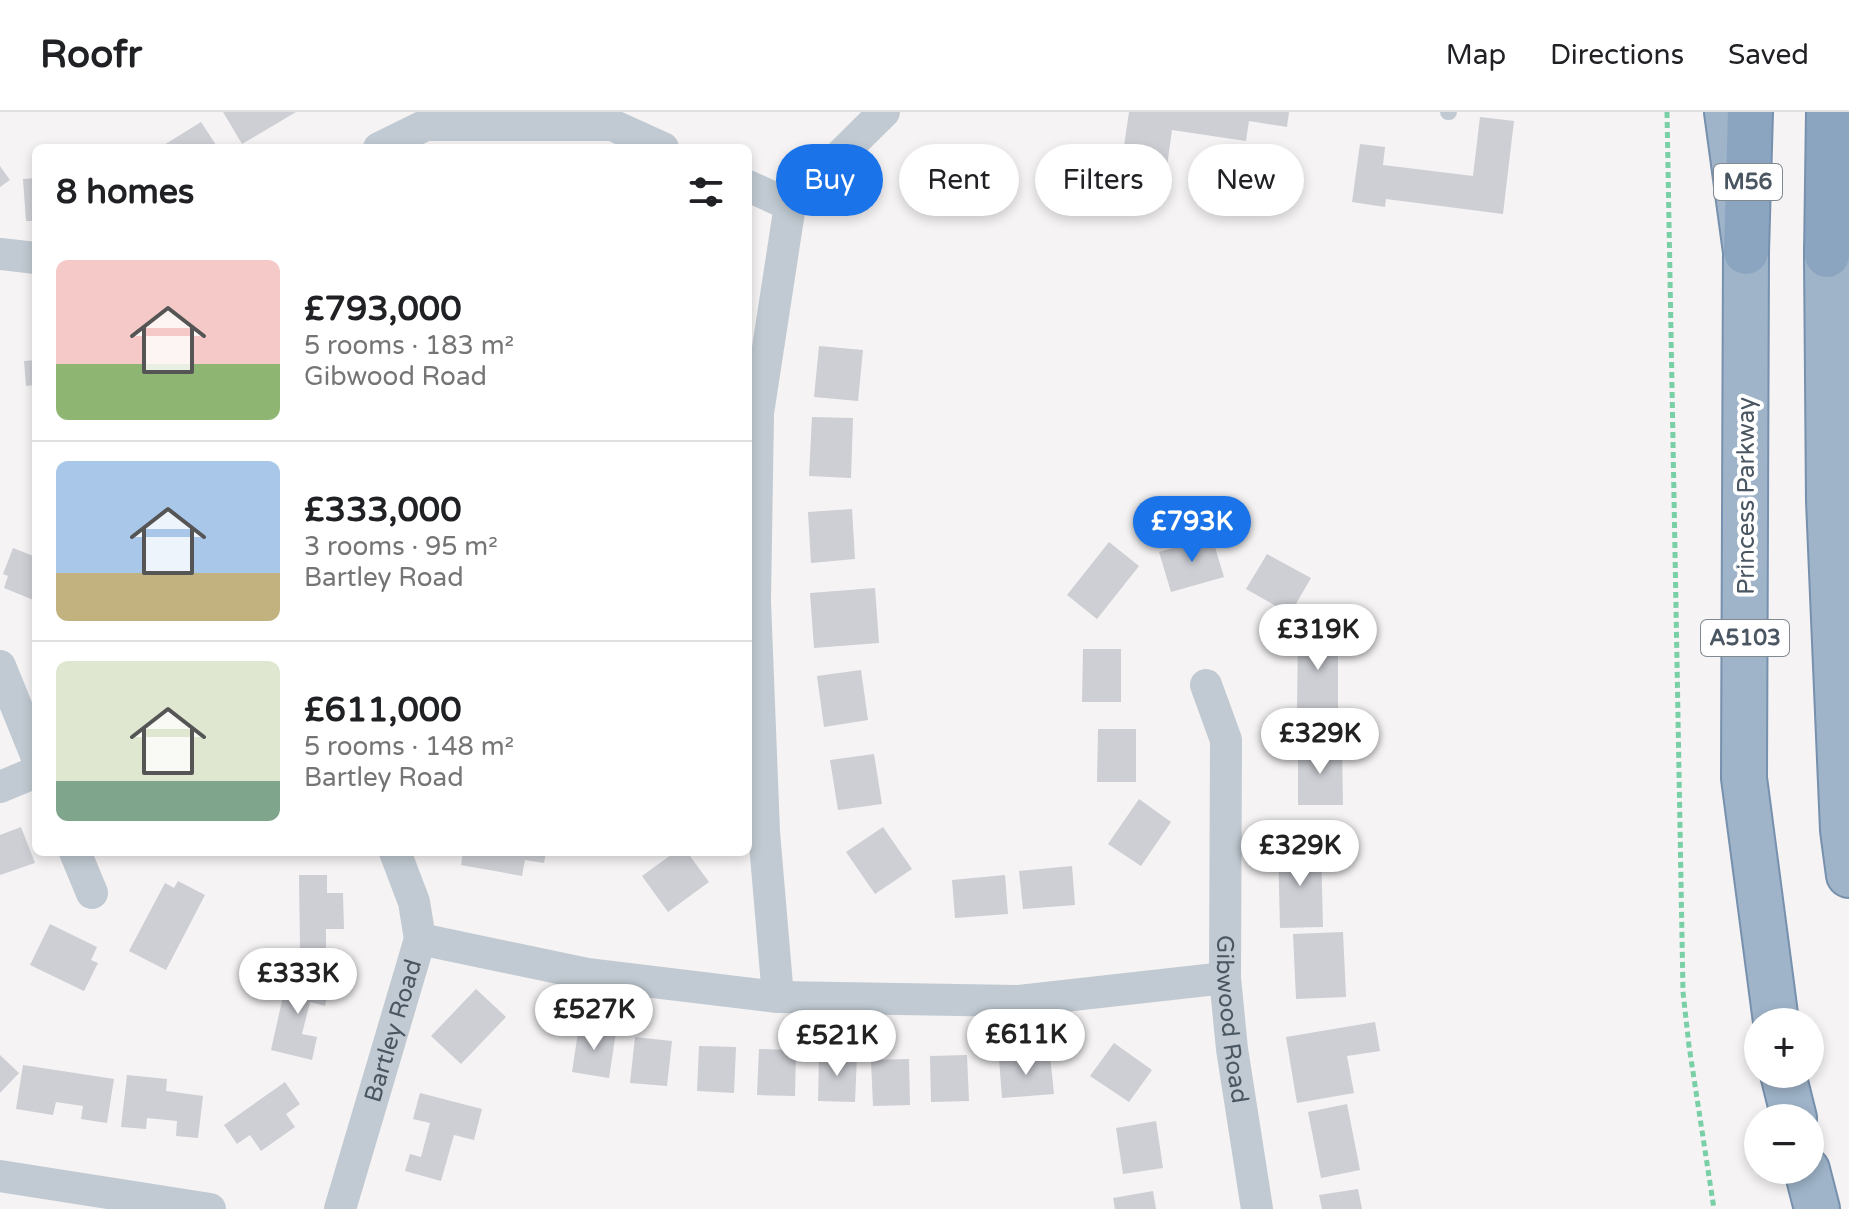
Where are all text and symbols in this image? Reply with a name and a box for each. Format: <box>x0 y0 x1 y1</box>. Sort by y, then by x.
text: Roofr <box>40 32 142 78</box>
text: Map <box>1446 38 1506 72</box>
text: Directions <box>1550 38 1684 72</box>
text: Saved <box>1728 38 1809 72</box>
chip: Buy <box>776 144 883 216</box>
chip: Rent <box>899 144 1019 216</box>
chip: Filters <box>1035 144 1172 216</box>
chip: New <box>1188 144 1304 216</box>
road number: M56 <box>1714 164 1782 200</box>
icon: filters <box>684 170 728 214</box>
text: 8 homes <box>56 172 194 213</box>
text: £793,000 <box>304 289 462 330</box>
icon: home <box>120 292 216 388</box>
text: 5 rooms · 183 m² <box>304 330 514 361</box>
text: Gibwood Road <box>304 361 487 392</box>
street label: Princess Parkway <box>1732 397 1761 595</box>
text: £333,000 <box>304 490 462 531</box>
icon: home <box>120 493 216 589</box>
pin: £793K <box>1136 496 1248 564</box>
text: £793K <box>1151 506 1233 537</box>
text: 3 rooms · 95 m² <box>304 531 498 562</box>
text: Bartley Road <box>304 562 464 593</box>
pin: £319K <box>1262 604 1374 672</box>
text: £319K <box>1277 614 1359 645</box>
road number: A5103 <box>1701 620 1789 656</box>
text: £611,000 <box>304 690 462 731</box>
icon: home <box>120 693 216 789</box>
pin: £329K <box>1264 708 1376 776</box>
text: £329K <box>1279 718 1361 749</box>
text: 5 rooms · 148 m² <box>304 731 514 762</box>
text: Bartley Road <box>304 762 464 793</box>
pin: £329K <box>1244 820 1356 888</box>
text: £329K <box>1259 830 1341 861</box>
street label: Gibwood Road <box>1210 935 1255 1105</box>
pin: £333K <box>242 948 354 1016</box>
street label: Bartley Road <box>358 956 428 1105</box>
text: £333K <box>257 958 339 989</box>
pin: £527K <box>538 984 650 1052</box>
text: £527K <box>553 994 635 1025</box>
map controls <box>1744 1008 1824 1184</box>
button: + <box>1744 1008 1824 1088</box>
pin: £611K <box>970 1009 1082 1077</box>
pin: £521K <box>781 1010 893 1078</box>
text: £611K <box>985 1019 1067 1050</box>
text: £521K <box>796 1020 878 1051</box>
button: − <box>1744 1104 1824 1184</box>

